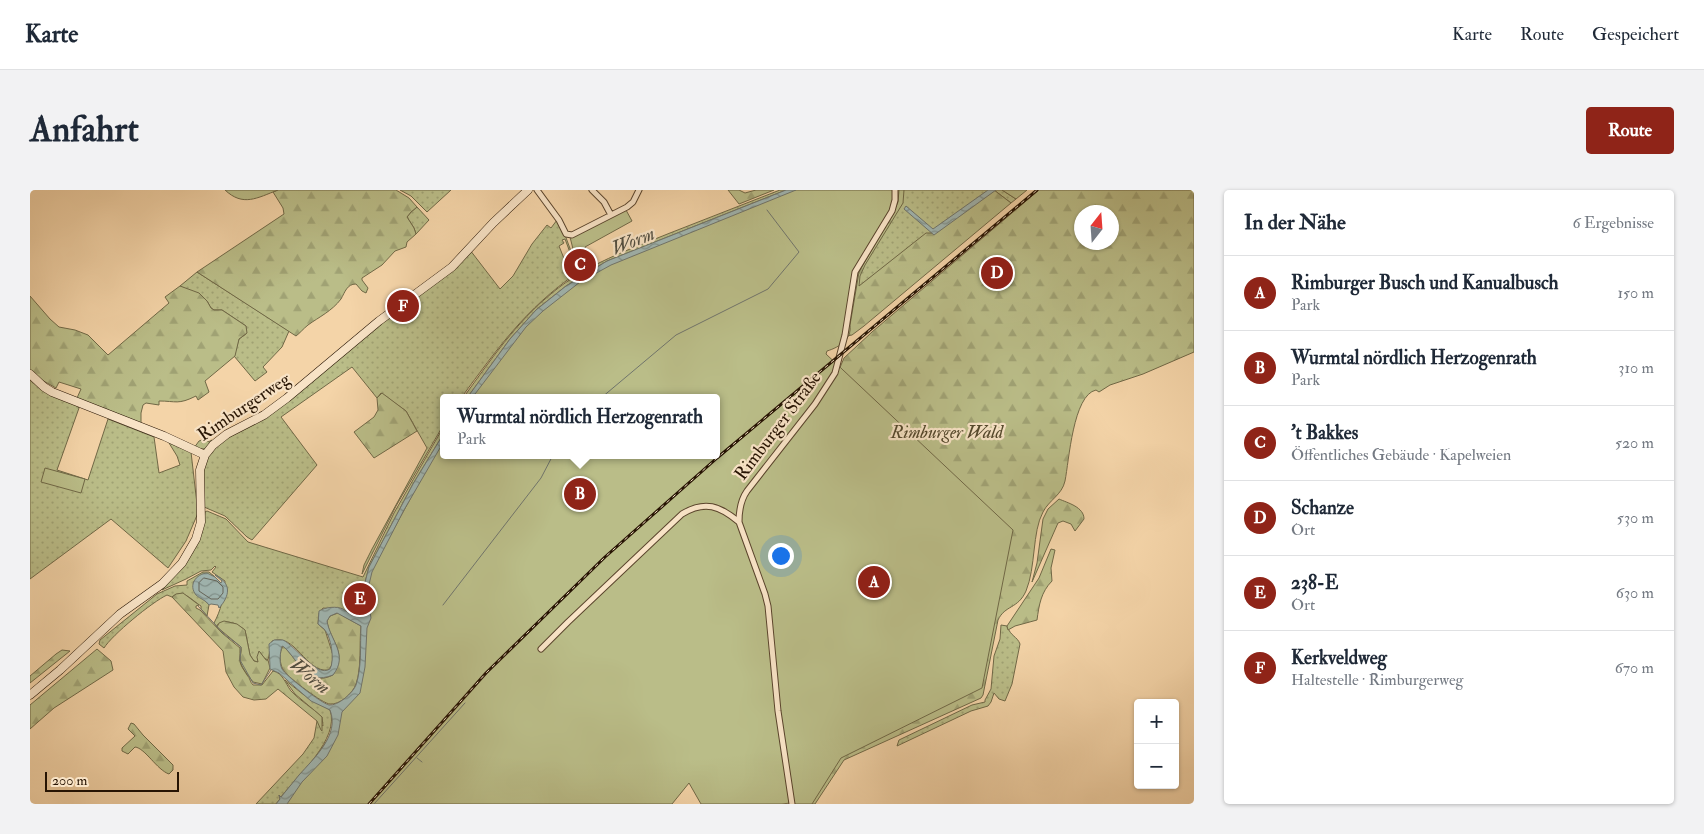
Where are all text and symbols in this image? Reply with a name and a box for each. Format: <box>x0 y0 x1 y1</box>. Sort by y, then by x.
text: Karte <box>25 19 78 50</box>
text: Karte <box>1452 23 1492 46</box>
text: Route <box>1520 23 1564 46</box>
text: Gespeichert <box>1592 23 1679 46</box>
button: Route <box>1586 107 1674 154</box>
text: Anfahrt <box>30 108 139 152</box>
north arrow <box>1074 205 1119 250</box>
text: In der Nähe <box>1244 209 1346 236</box>
text: 6 Ergebnisse <box>1573 213 1654 233</box>
water label: Worm <box>608 221 658 260</box>
pin: C <box>564 246 596 284</box>
pin: D <box>981 254 1013 292</box>
text: Rimburger Busch und Kanualbusch <box>1291 271 1559 295</box>
text: A <box>1255 283 1265 303</box>
text: 150 m <box>1617 283 1654 303</box>
pin: F <box>387 287 419 325</box>
text: Park <box>1291 295 1320 315</box>
text: Wurmtal nördlich Herzogenrath <box>1291 346 1537 370</box>
text: B <box>1255 358 1265 378</box>
text: 310 m <box>1618 358 1654 378</box>
street label: Rimburgerweg <box>193 367 296 446</box>
street label: Rimburger Straße <box>730 367 827 485</box>
text: Park <box>1291 370 1320 390</box>
popup <box>440 394 720 459</box>
text: Wurmtal nördlich Herzogenrath <box>457 405 703 429</box>
park label: Rimburger Wald <box>890 421 1005 444</box>
text: 't Bakkes <box>1291 421 1358 445</box>
text: Park <box>457 429 486 449</box>
text: C <box>1254 433 1266 453</box>
text: 520 m <box>1615 433 1654 453</box>
text: Öffentliches Gebäude · Kapelweien <box>1291 445 1511 465</box>
pin: B <box>564 475 596 513</box>
text: Schanze <box>1291 496 1354 520</box>
text: D <box>1253 508 1267 528</box>
text: 530 m <box>1617 508 1654 528</box>
text: Ort <box>1291 520 1315 540</box>
your location <box>768 543 794 569</box>
pin: A <box>858 563 890 601</box>
text: 238-E <box>1291 571 1339 595</box>
pin: E <box>344 580 376 618</box>
text: E <box>1254 583 1266 603</box>
text: 630 m <box>1616 583 1654 603</box>
text: Ort <box>1291 595 1315 615</box>
text: Kerkveldweg <box>1291 646 1387 670</box>
water label: Worm <box>285 653 335 700</box>
text: F <box>1255 658 1265 678</box>
text: 670 m <box>1615 658 1654 678</box>
text: Haltestelle · Rimburgerweg <box>1291 670 1463 690</box>
map controls <box>1134 699 1179 789</box>
button: + <box>1134 699 1179 744</box>
button: − <box>1134 744 1179 789</box>
scale bar <box>45 769 179 792</box>
text: 200 m <box>52 772 87 789</box>

